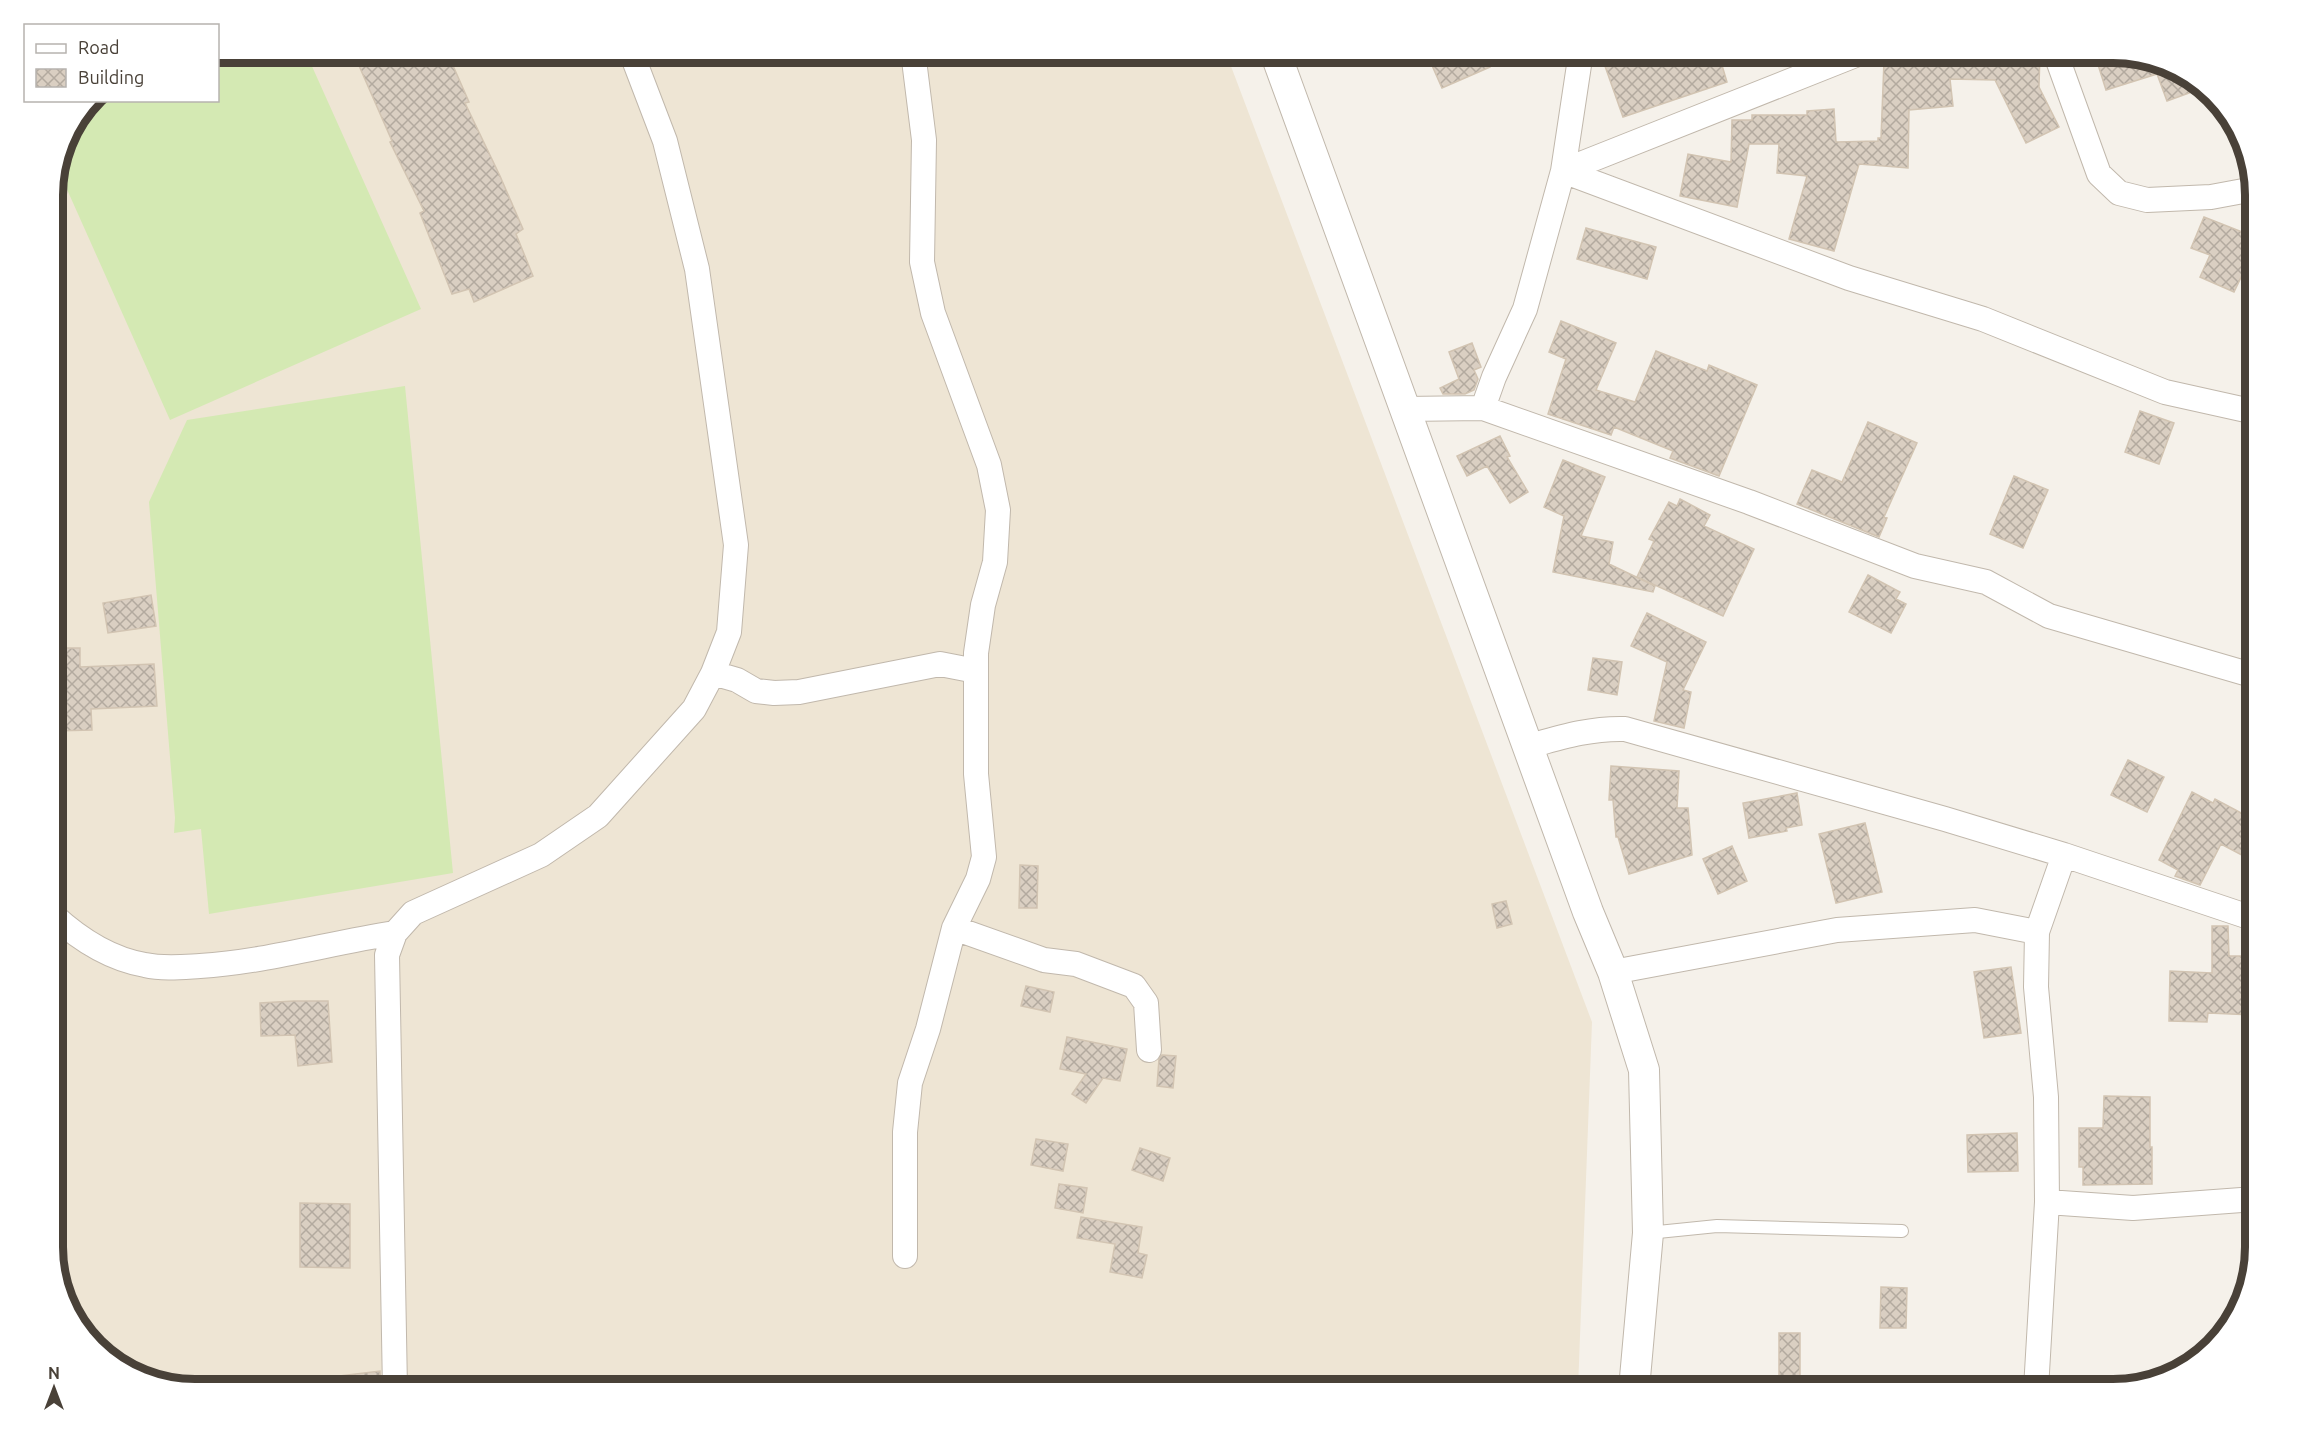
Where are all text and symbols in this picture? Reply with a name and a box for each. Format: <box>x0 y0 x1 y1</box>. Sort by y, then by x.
legend <box>24 24 219 102</box>
text: Road <box>78 37 120 57</box>
text: Building <box>78 67 144 87</box>
north arrow <box>24 1358 84 1418</box>
text: N <box>48 1364 60 1382</box>

